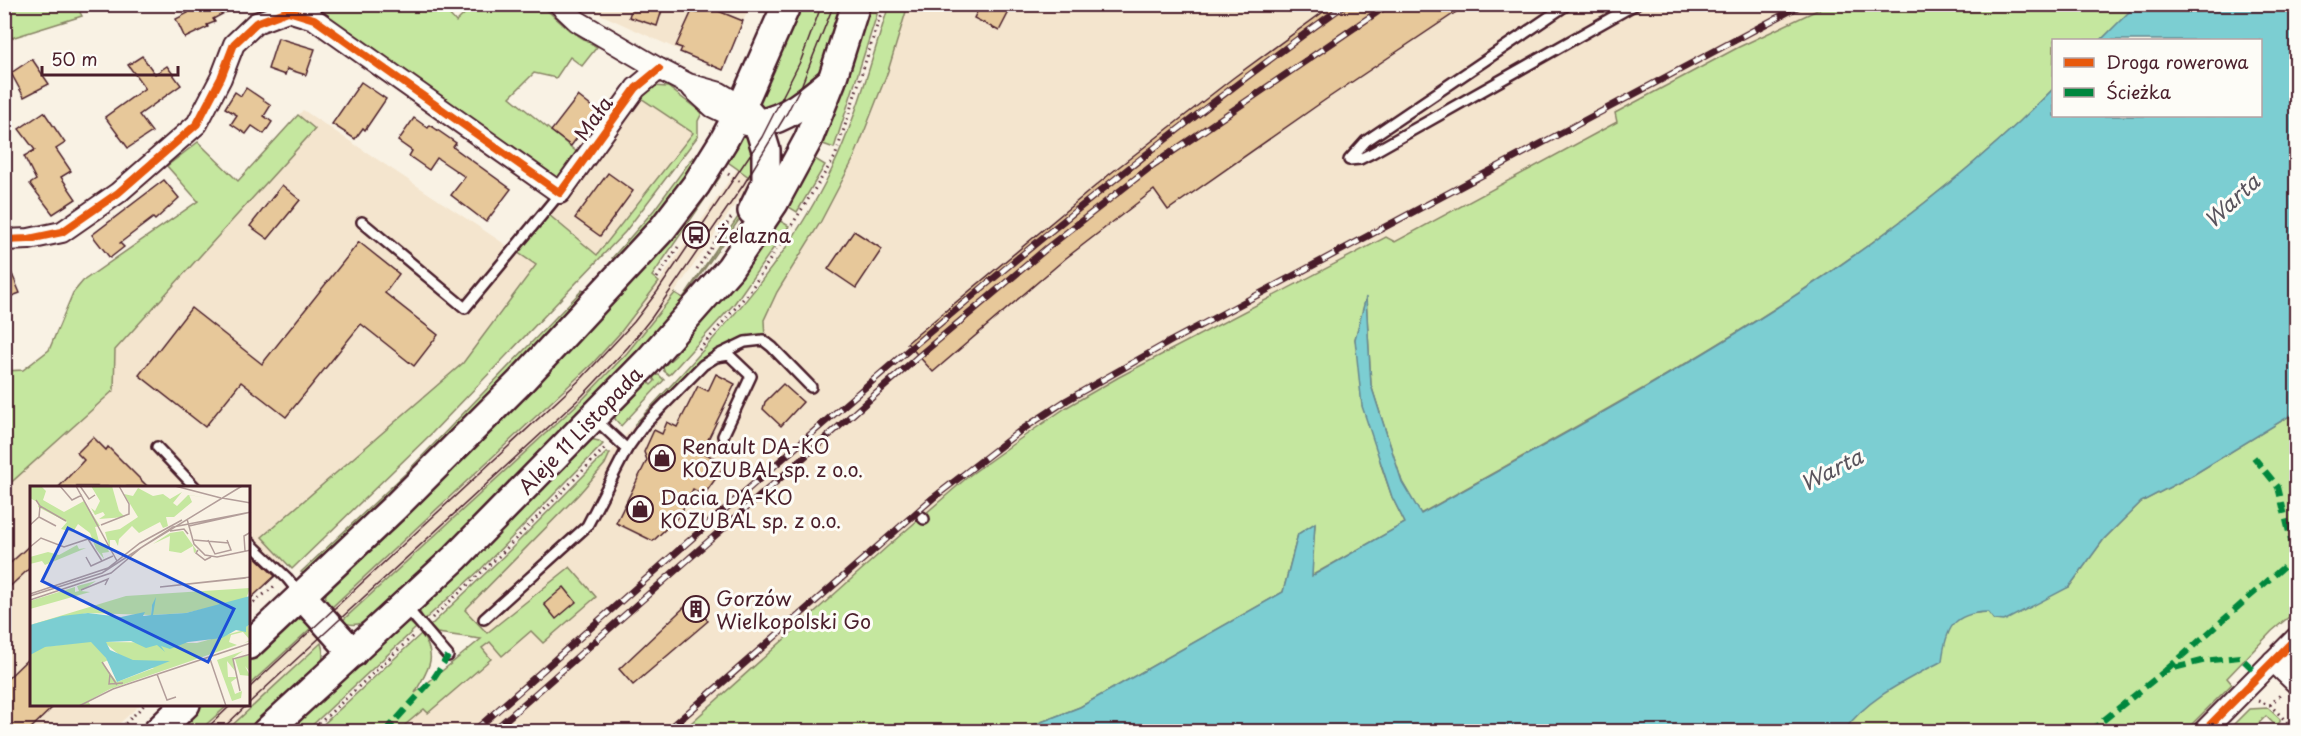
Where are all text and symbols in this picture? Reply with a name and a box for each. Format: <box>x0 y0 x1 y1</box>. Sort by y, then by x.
scale bar <box>42 39 178 77</box>
legend <box>2052 39 2262 117</box>
text: 50 m <box>51 45 98 72</box>
text: Droga rowerowa <box>2106 48 2249 75</box>
text: Ścieżka <box>2106 78 2172 105</box>
street label: Mała <box>566 89 620 147</box>
water label: Warta <box>2196 165 2267 234</box>
bus stop icon: Żelazna <box>681 220 711 250</box>
place label: Żelazna <box>716 220 792 250</box>
street label: Aleje 11 Listopada <box>511 359 649 501</box>
place label: Renault DA-KO KOZUBAL sp. z o.o. <box>682 431 863 484</box>
water label: Warta <box>1794 439 1868 498</box>
shop icon: Renault DA-KO KOZUBAL sp. z o.o. <box>647 443 677 473</box>
place label: Dacia DA-KO KOZUBAL sp. z o.o. <box>660 482 841 535</box>
inset map <box>30 486 250 706</box>
shop icon: Dacia DA-KO KOZUBAL sp. z o.o. <box>625 494 655 524</box>
place label: Gorzów Wielkopolski Go <box>716 583 871 636</box>
building icon: Gorzów Wielkopolski Go <box>681 594 711 624</box>

